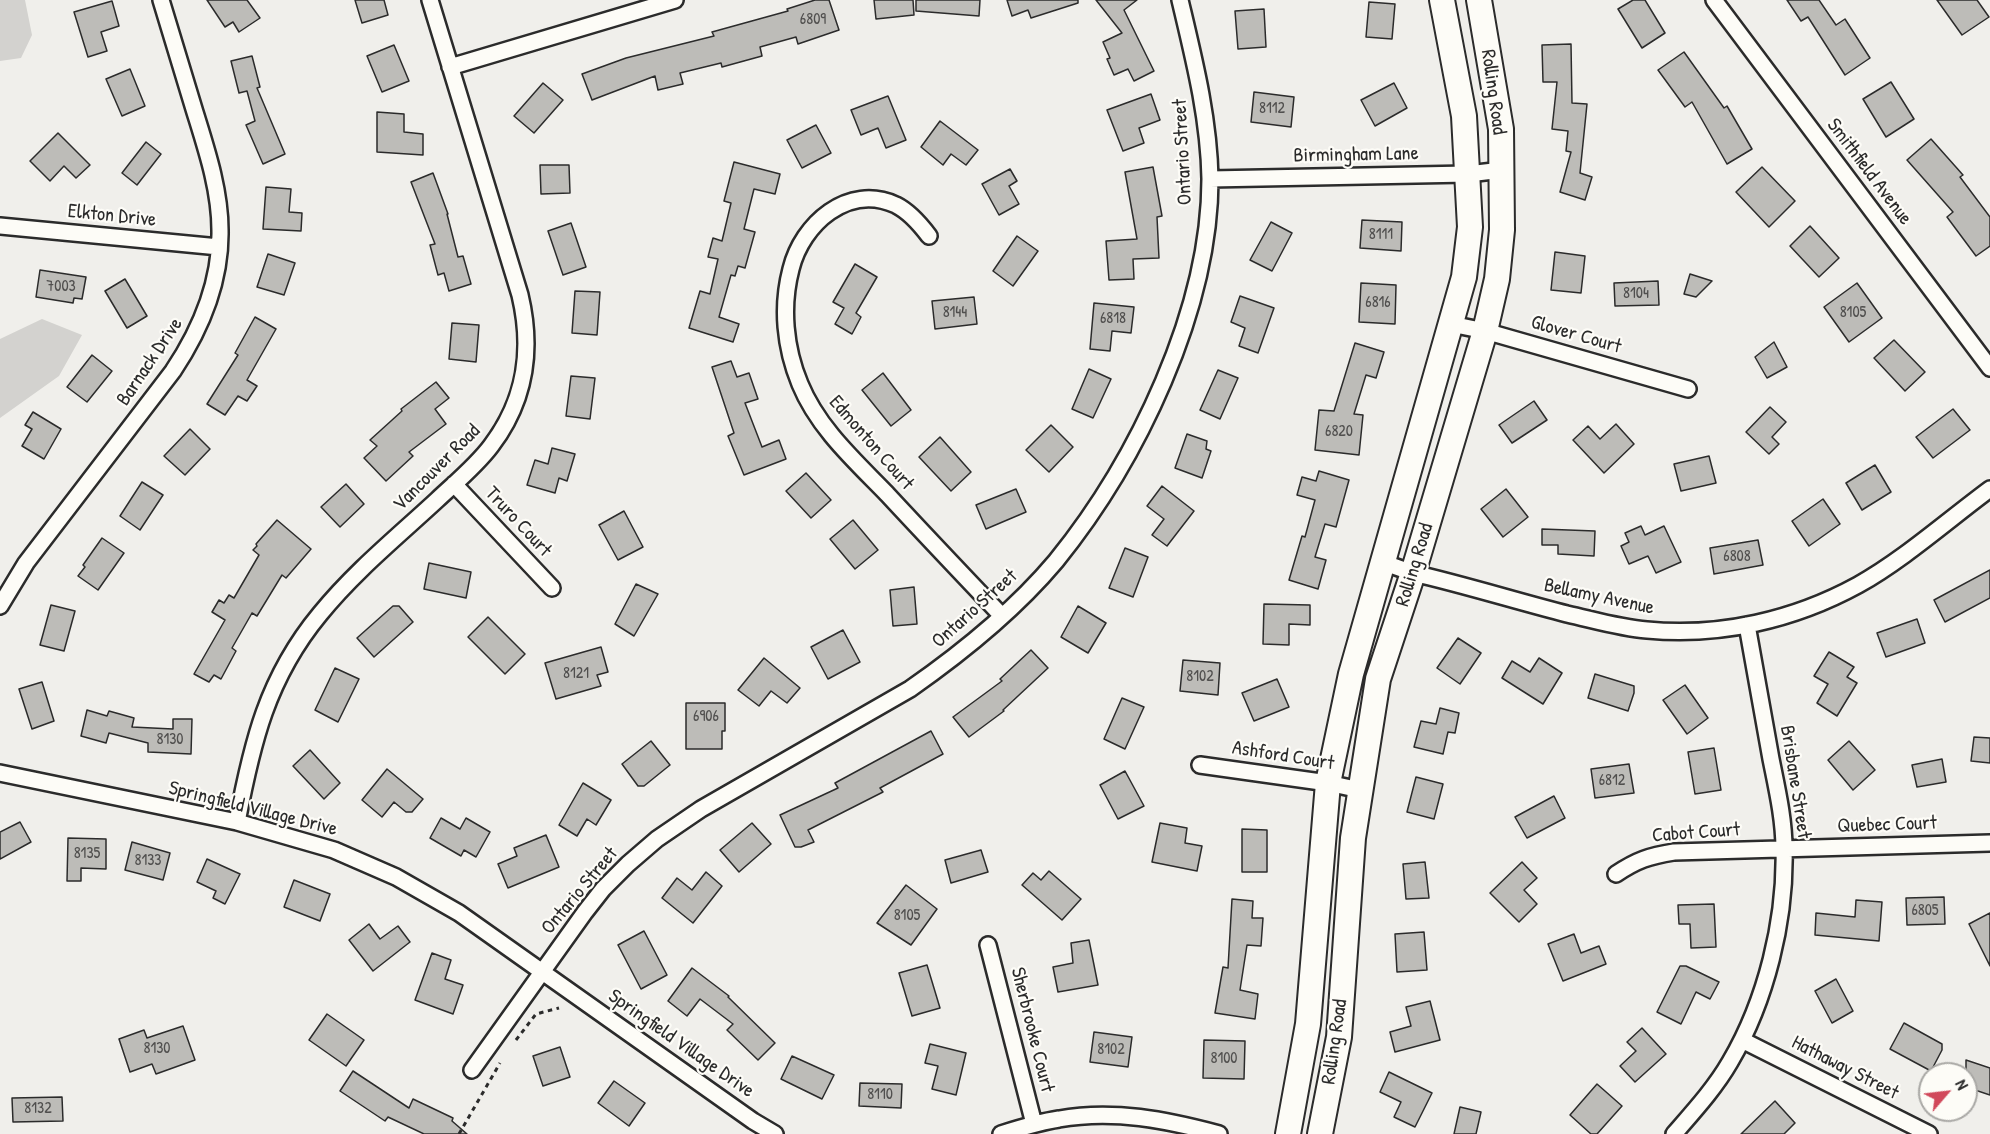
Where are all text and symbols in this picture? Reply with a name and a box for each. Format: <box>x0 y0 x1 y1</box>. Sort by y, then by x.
house number: 6809 <box>800 10 826 30</box>
street label: Rolling Road <box>1475 48 1511 136</box>
street label: Ontario Street <box>1168 98 1198 206</box>
house number: 8112 <box>1259 99 1285 119</box>
street label: Smithfield Avenue <box>1821 114 1917 230</box>
street label: Birmingham Lane <box>1293 142 1419 168</box>
street label: Elkton Drive <box>67 199 157 233</box>
house number: 8111 <box>1369 225 1393 245</box>
house number: 7003 <box>46 277 76 297</box>
house number: 8104 <box>1623 284 1649 304</box>
house number: 6816 <box>1365 293 1391 313</box>
house number: 8144 <box>943 303 967 323</box>
house number: 8105 <box>1840 303 1866 323</box>
house number: 6818 <box>1100 309 1126 329</box>
street label: Glover Court <box>1528 311 1624 359</box>
street label: Barnack Drive <box>112 313 188 411</box>
street label: Edmonton Court <box>823 391 919 495</box>
street label: Vancouver Road <box>389 420 485 516</box>
house number: 6820 <box>1325 422 1353 442</box>
street label: Truro Court <box>480 482 556 562</box>
street label: Rolling Road <box>1391 521 1439 609</box>
house number: 6808 <box>1723 547 1751 567</box>
street label: Ontario Street <box>927 565 1023 653</box>
street label: Bellamy Avenue <box>1542 574 1656 620</box>
house number: 8121 <box>563 664 589 684</box>
house number: 8102 <box>1186 667 1214 687</box>
house number: 6906 <box>693 707 719 727</box>
street label: Brisbane Street <box>1774 724 1816 840</box>
house number: 8130 <box>156 730 184 750</box>
street label: Ashford Court <box>1230 736 1336 776</box>
house number: 6812 <box>1599 771 1625 791</box>
street label: Springfield Village Drive <box>166 776 340 842</box>
street label: Quebec Court <box>1837 811 1937 839</box>
street label: Cabot Court <box>1651 818 1741 848</box>
street label: Ontario Street <box>537 843 623 939</box>
house number: 8135 <box>74 844 100 864</box>
house number: 8133 <box>134 851 162 871</box>
house number: 6805 <box>1911 901 1939 921</box>
house number: 8105 <box>894 906 920 926</box>
street label: Sherbrooke Court <box>1005 965 1059 1095</box>
street label: Springfield Village Drive <box>603 985 759 1103</box>
street label: Rolling Road <box>1317 998 1353 1086</box>
street label: Hathaway Street <box>1787 1031 1903 1105</box>
house number: 8130 <box>143 1039 171 1059</box>
house number: 8102 <box>1097 1040 1125 1060</box>
house number: 8100 <box>1210 1049 1238 1069</box>
north arrow <box>1918 1062 1978 1122</box>
text: N <box>1950 1076 1974 1093</box>
house number: 8110 <box>867 1085 893 1105</box>
house number: 8132 <box>24 1099 52 1119</box>

